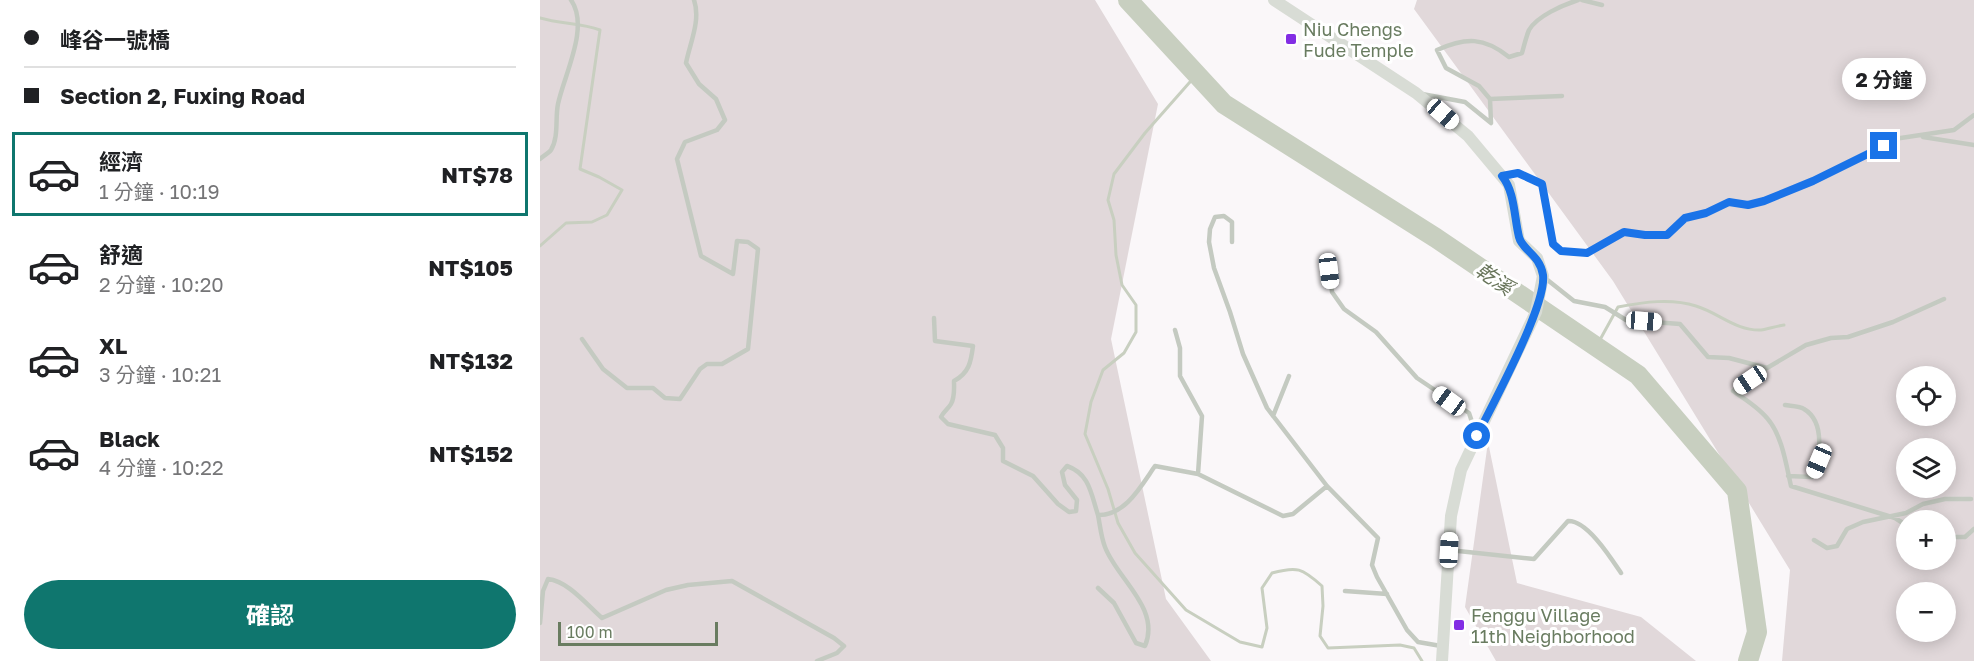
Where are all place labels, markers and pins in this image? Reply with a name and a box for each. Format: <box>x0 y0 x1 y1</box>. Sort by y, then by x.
place label: Niu Chengs Fude Temple <box>1303 18 1414 61</box>
marker: Niu Chengs Fude Temple <box>1284 32 1298 46</box>
place label: Fenggu Village 11th Neighborhood <box>1471 604 1635 647</box>
marker: Fenggu Village 11th Neighborhood <box>1452 618 1466 632</box>

